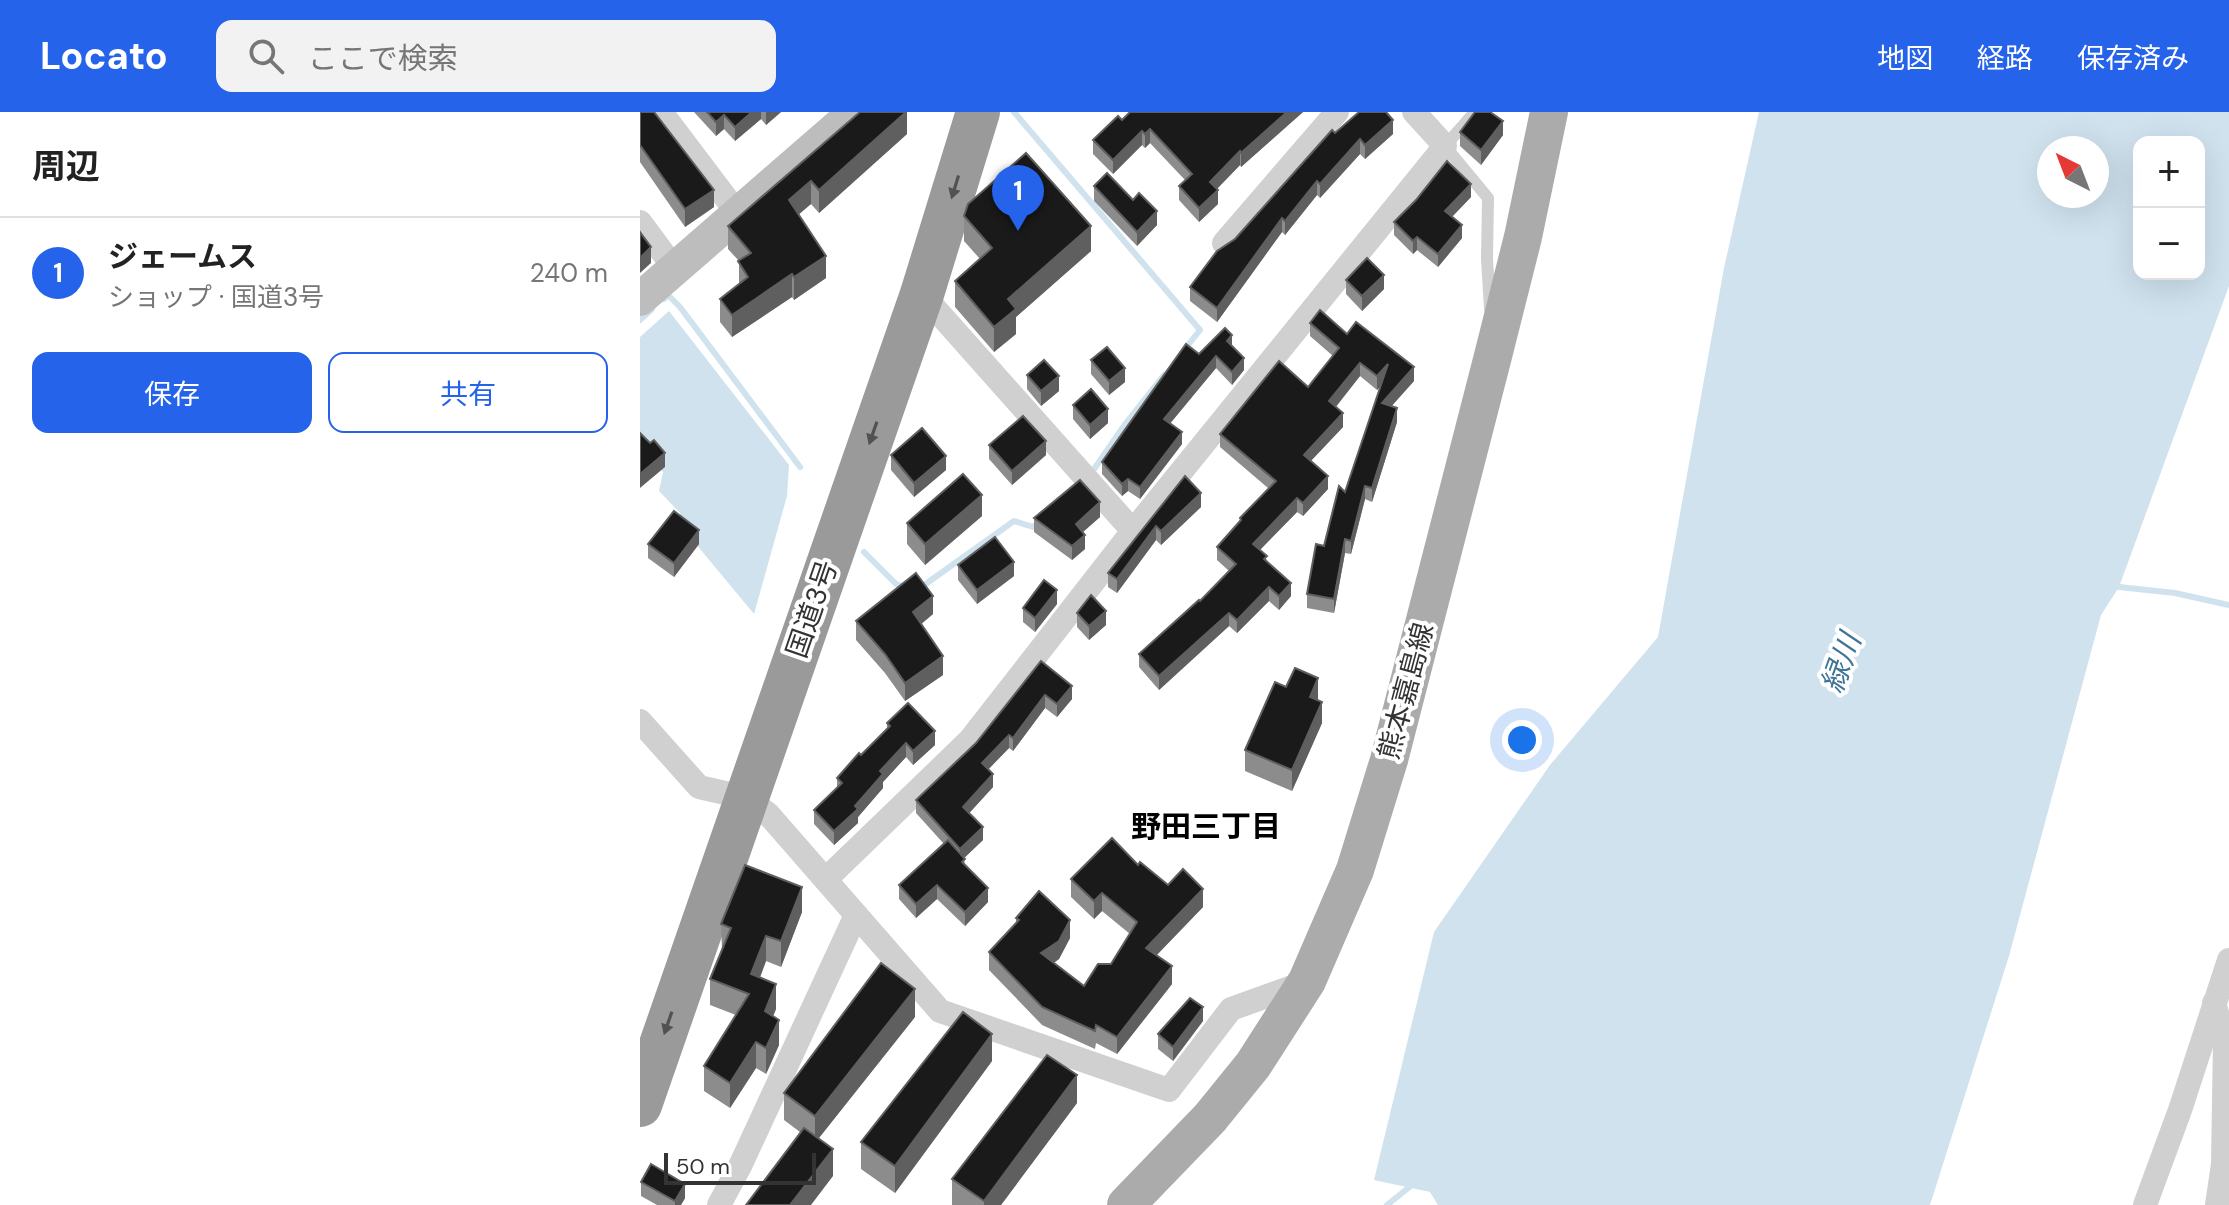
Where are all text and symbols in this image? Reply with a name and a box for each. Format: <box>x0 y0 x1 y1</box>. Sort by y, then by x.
search box <box>216 20 776 92</box>
text: Locato <box>40 31 168 81</box>
icon: search <box>244 34 288 78</box>
text: ここで検索 <box>308 39 458 78</box>
text: 地図 <box>1877 40 1933 77</box>
text: 経路 <box>1977 40 2033 77</box>
text: 保存済み <box>2077 40 2189 77</box>
north arrow <box>2037 136 2109 208</box>
map controls <box>2133 136 2205 280</box>
button: + <box>2133 136 2205 208</box>
text: 周辺 <box>32 144 100 189</box>
pin: 1 <box>992 165 1044 231</box>
one-way arrow <box>948 175 961 199</box>
button: − <box>2133 208 2205 280</box>
text: ジェームス <box>108 237 257 276</box>
text: 1 <box>53 256 63 290</box>
text: 240 m <box>530 256 608 290</box>
text: ショップ · 国道3号 <box>108 280 324 314</box>
button: 保存 <box>32 352 312 433</box>
button: 共有 <box>328 352 608 433</box>
one-way arrow <box>867 421 879 445</box>
street label: 国道3号 <box>778 555 846 663</box>
street label: 熊本嘉島線 <box>1370 619 1442 763</box>
water label: 緑川 <box>1812 625 1871 698</box>
your location <box>1502 720 1542 760</box>
district label: 野田三丁目 <box>1131 807 1281 846</box>
one-way arrow <box>662 1011 674 1035</box>
scale bar <box>664 1149 816 1185</box>
text: 50 m <box>676 1152 730 1181</box>

